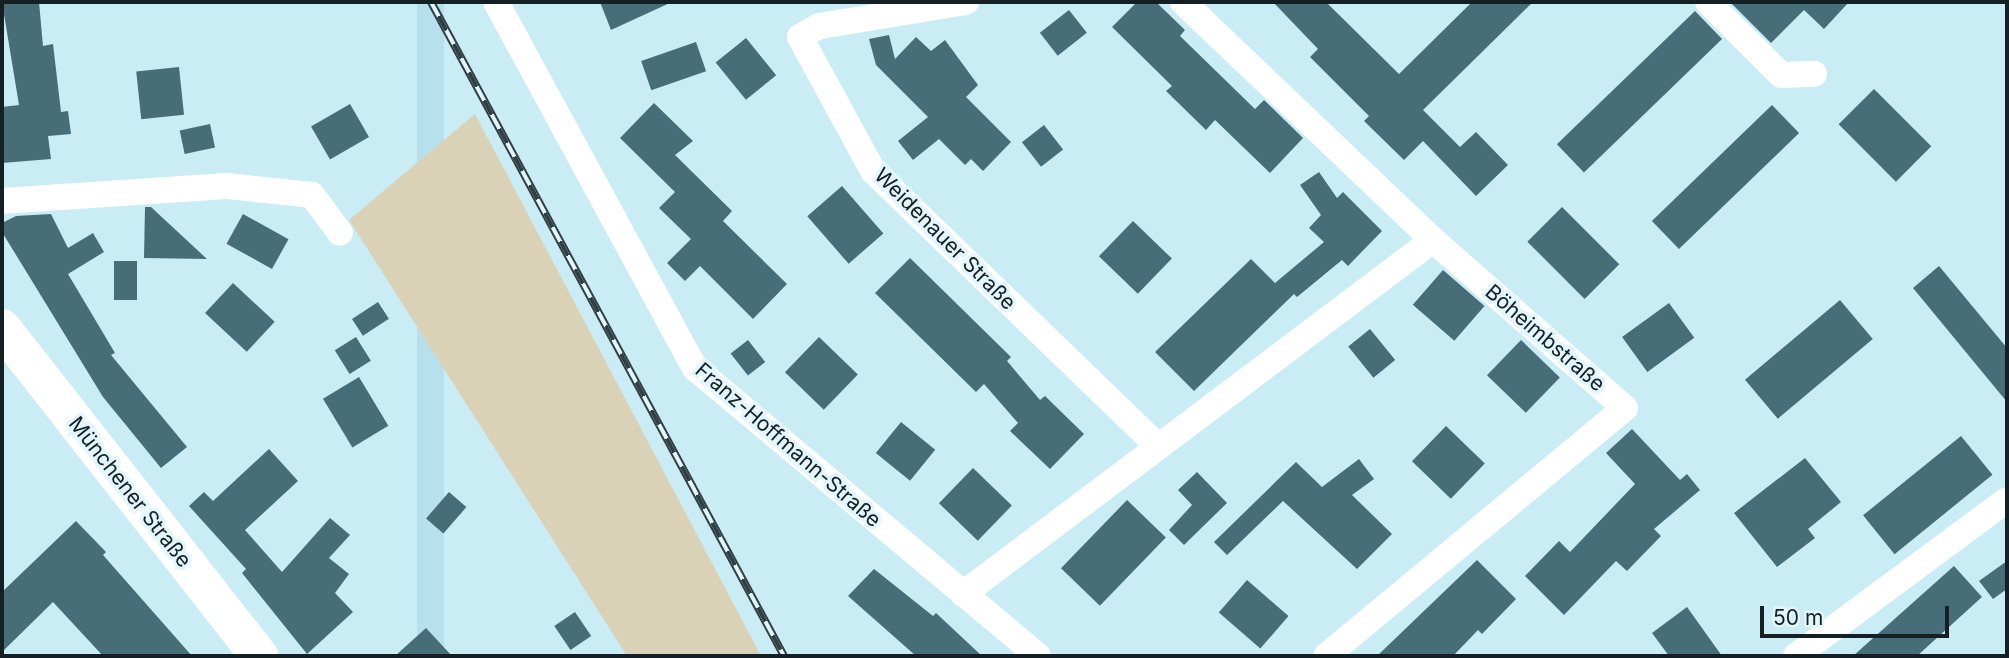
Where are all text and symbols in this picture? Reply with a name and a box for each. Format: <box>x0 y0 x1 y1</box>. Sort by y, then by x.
street label: Weidenauer Straße <box>869 163 1021 315</box>
street label: Böheimbstraße <box>1480 279 1610 397</box>
street label: Franz-Hoffmann-Straße <box>690 357 886 533</box>
street label: Münchener Straße <box>63 412 197 572</box>
scale bar <box>1764 592 1953 636</box>
text: 50 m <box>1773 605 1823 630</box>

